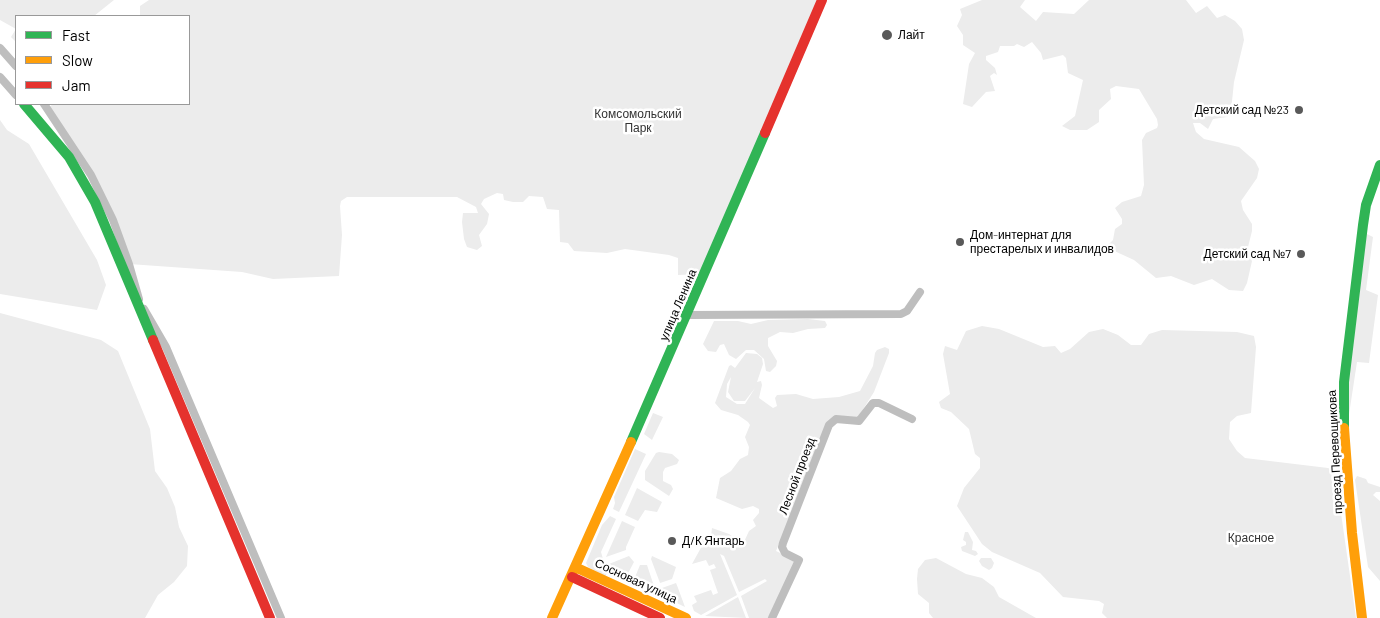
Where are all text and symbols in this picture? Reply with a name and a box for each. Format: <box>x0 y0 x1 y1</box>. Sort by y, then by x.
legend <box>15 15 190 105</box>
text: Fast <box>62 26 90 44</box>
marker: Лайт <box>880 28 894 42</box>
place label: Лайт <box>898 28 925 42</box>
text: Slow <box>62 51 93 69</box>
text: Jam <box>62 76 91 94</box>
place label: Детский сад №23 <box>1195 103 1289 117</box>
marker: Детский сад №23 <box>1293 104 1305 116</box>
park label: Комсомольский Парк <box>594 107 682 135</box>
place label: Дом-интернат для престарелых и инвалидов <box>970 228 1114 256</box>
marker: Дом-интернат для престарелых и инвалидов <box>954 236 966 248</box>
place label: Детский сад №7 <box>1204 247 1291 261</box>
marker: Детский сад №7 <box>1295 248 1307 260</box>
street label: улица Ленина <box>656 267 700 343</box>
street label: проезд Перевощикова <box>1325 390 1345 514</box>
street label: Лесной проезд <box>776 435 818 517</box>
park label: Красное <box>1228 531 1274 545</box>
place label: Д/К Янтарь <box>682 534 745 548</box>
marker: Д/К Янтарь <box>666 535 678 547</box>
street label: Сосновая улица <box>592 556 680 606</box>

